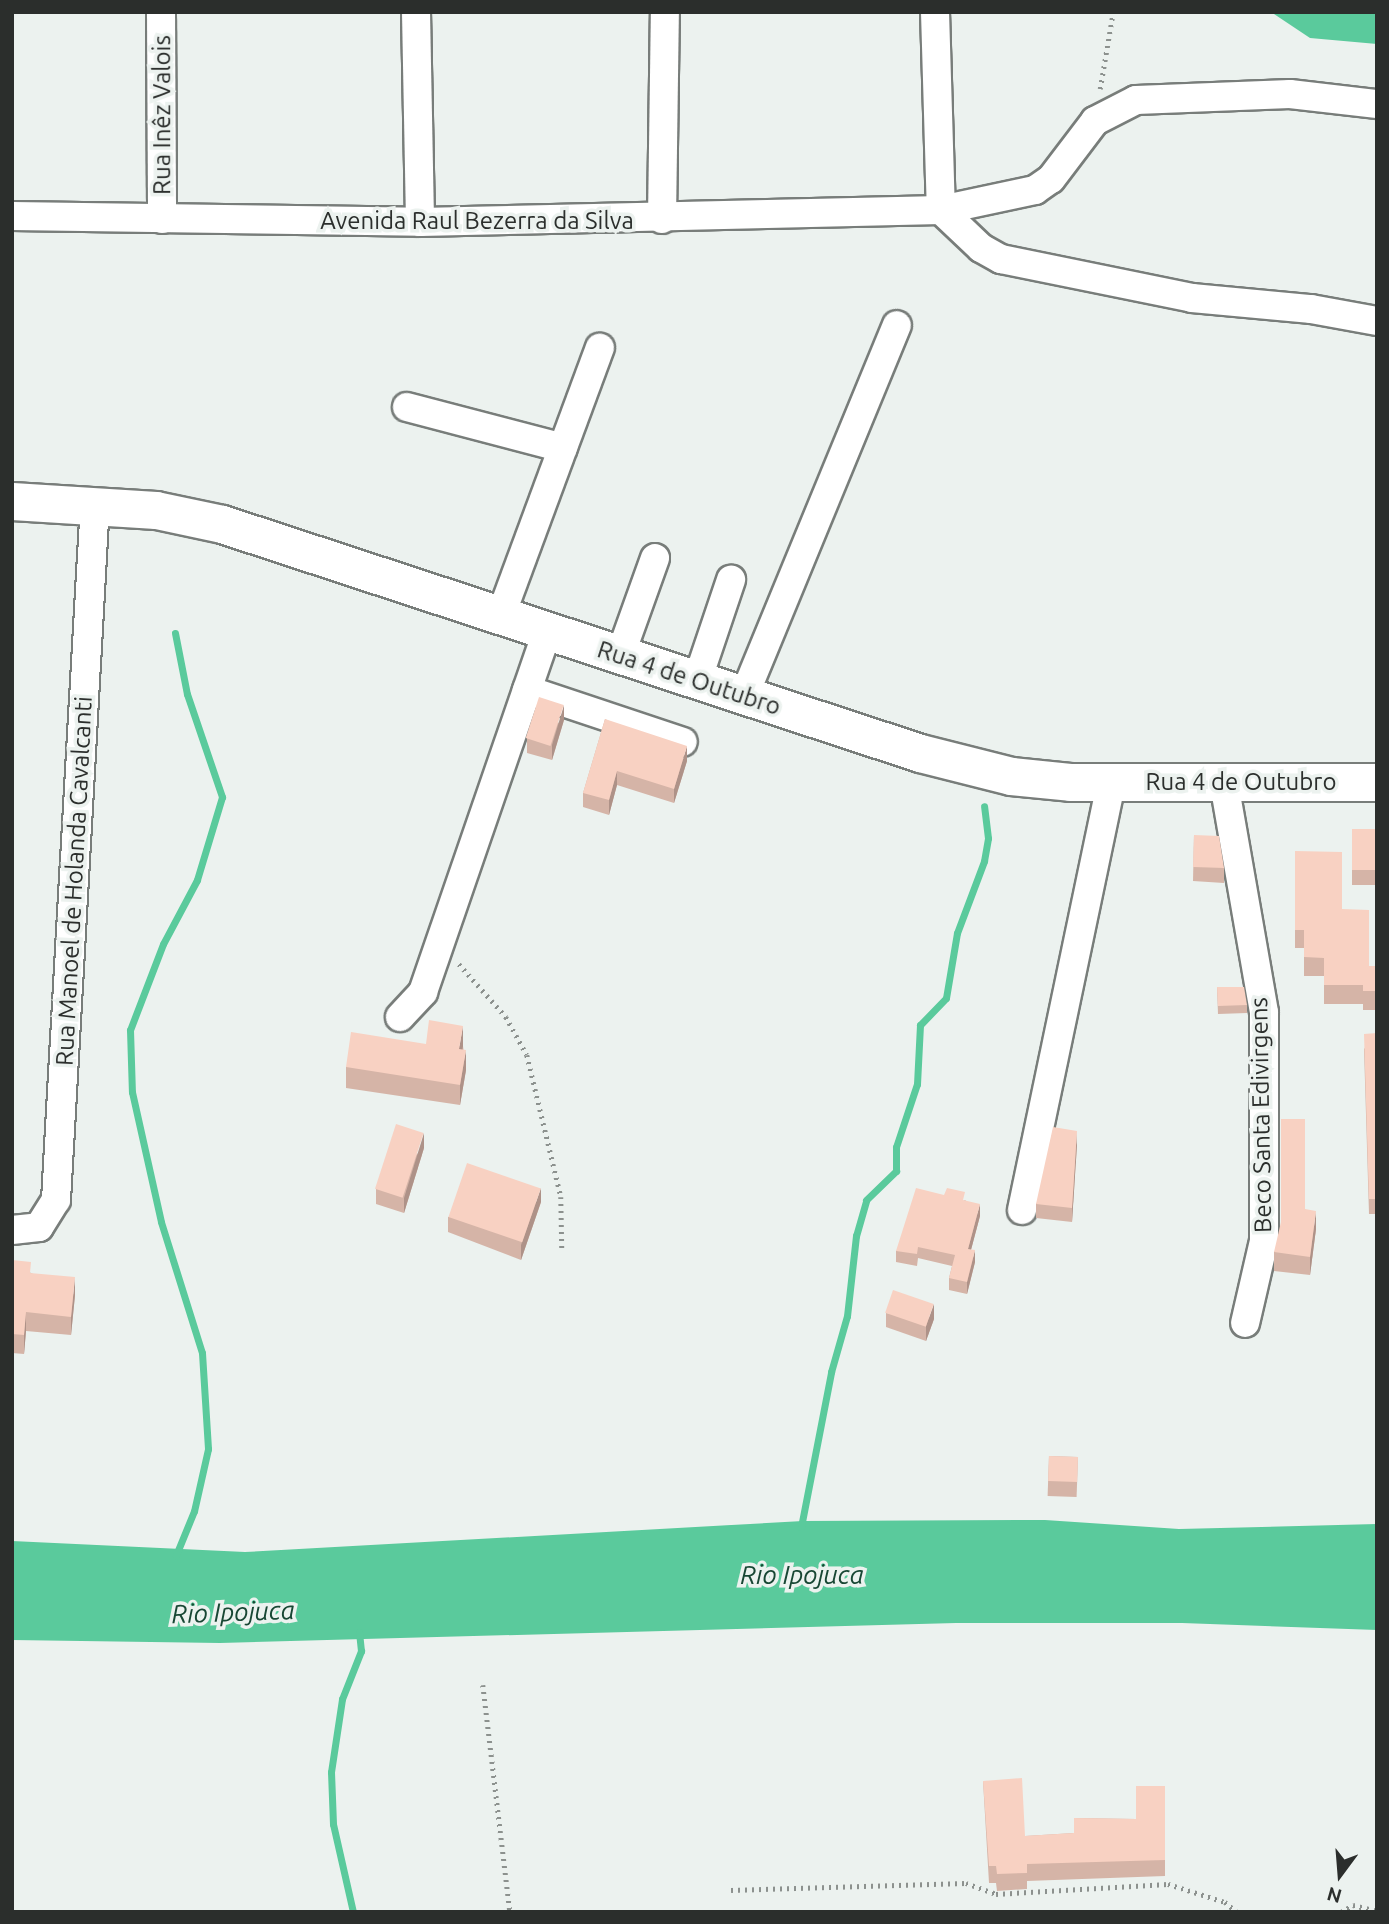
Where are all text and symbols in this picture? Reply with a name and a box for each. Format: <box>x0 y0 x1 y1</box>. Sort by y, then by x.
street label: Rua Inêz Valois <box>148 35 176 195</box>
street label: Avenida Raul Bezerra da Silva <box>320 207 634 235</box>
street label: Rua 4 de Outubro <box>594 635 784 721</box>
street label: Rua Manoel de Holanda Cavalcanti <box>50 695 98 1067</box>
street label: Rua 4 de Outubro <box>1146 768 1336 796</box>
street label: Beco Santa Edivirgens <box>1245 997 1277 1233</box>
water label: Rio Ipojuca <box>740 1559 864 1591</box>
water label: Rio Ipojuca <box>171 1594 295 1630</box>
north arrow <box>1305 1840 1375 1910</box>
text: N <box>1324 1883 1344 1908</box>

